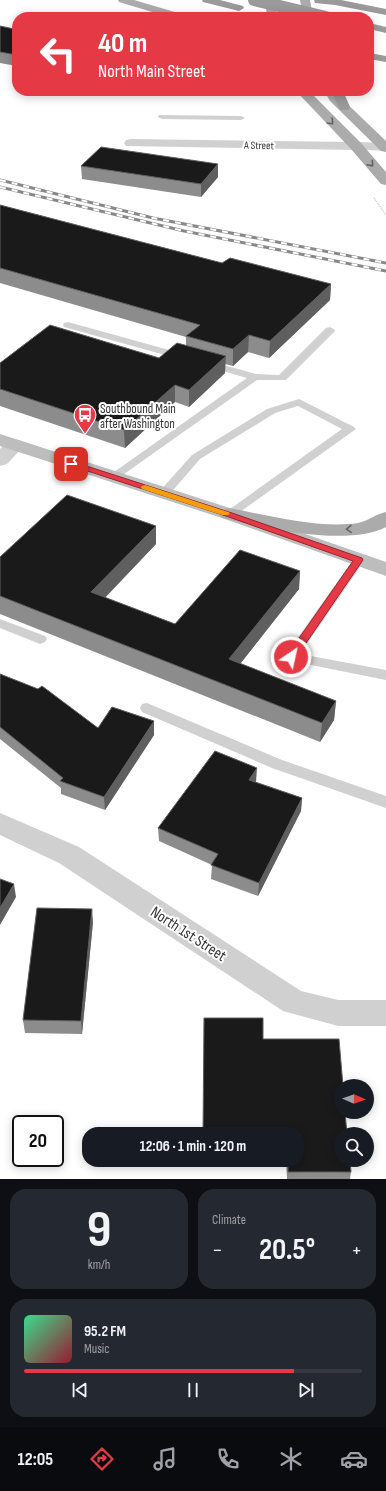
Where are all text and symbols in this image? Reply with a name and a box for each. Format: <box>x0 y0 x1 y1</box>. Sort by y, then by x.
text: 40 m <box>98 27 147 60</box>
icon: left <box>32 28 84 80</box>
text: North Main Street <box>98 61 206 82</box>
one-way arrow <box>326 117 334 125</box>
street label: A Street <box>243 139 275 152</box>
one-way arrow <box>366 159 374 167</box>
place label: Southbound Main after Washington <box>100 401 176 432</box>
bus stop icon: Southbound Main after Washington <box>72 402 98 435</box>
pin <box>54 447 88 481</box>
icon: arrive <box>60 453 82 475</box>
one-way arrow <box>346 525 352 533</box>
position arrow <box>270 636 312 678</box>
street label: North 1st Street <box>147 903 230 966</box>
north arrow <box>334 1079 374 1119</box>
map controls <box>334 1079 374 1167</box>
speed limit sign: 20 <box>12 1115 64 1167</box>
button: search <box>334 1127 374 1167</box>
text: 12:06 · 1 min · 120 m <box>140 1137 246 1156</box>
text: 9 <box>87 1199 111 1262</box>
text: Climate <box>212 1212 246 1228</box>
text: 20.5° <box>259 1232 315 1268</box>
text: − <box>212 1237 223 1264</box>
text: + <box>351 1237 362 1264</box>
text: km/h <box>88 1257 110 1273</box>
text: 95.2 FM <box>84 1322 126 1341</box>
text: Music <box>84 1341 109 1357</box>
icon: previous <box>69 1379 91 1401</box>
icon: pause <box>182 1379 204 1401</box>
icon: next <box>295 1379 317 1401</box>
icon: directions <box>88 1445 116 1473</box>
icon: music <box>151 1445 179 1473</box>
icon: phone <box>214 1445 242 1473</box>
icon: climate <box>277 1445 305 1473</box>
icon: car <box>340 1445 368 1473</box>
text: 12:05 <box>18 1449 53 1470</box>

